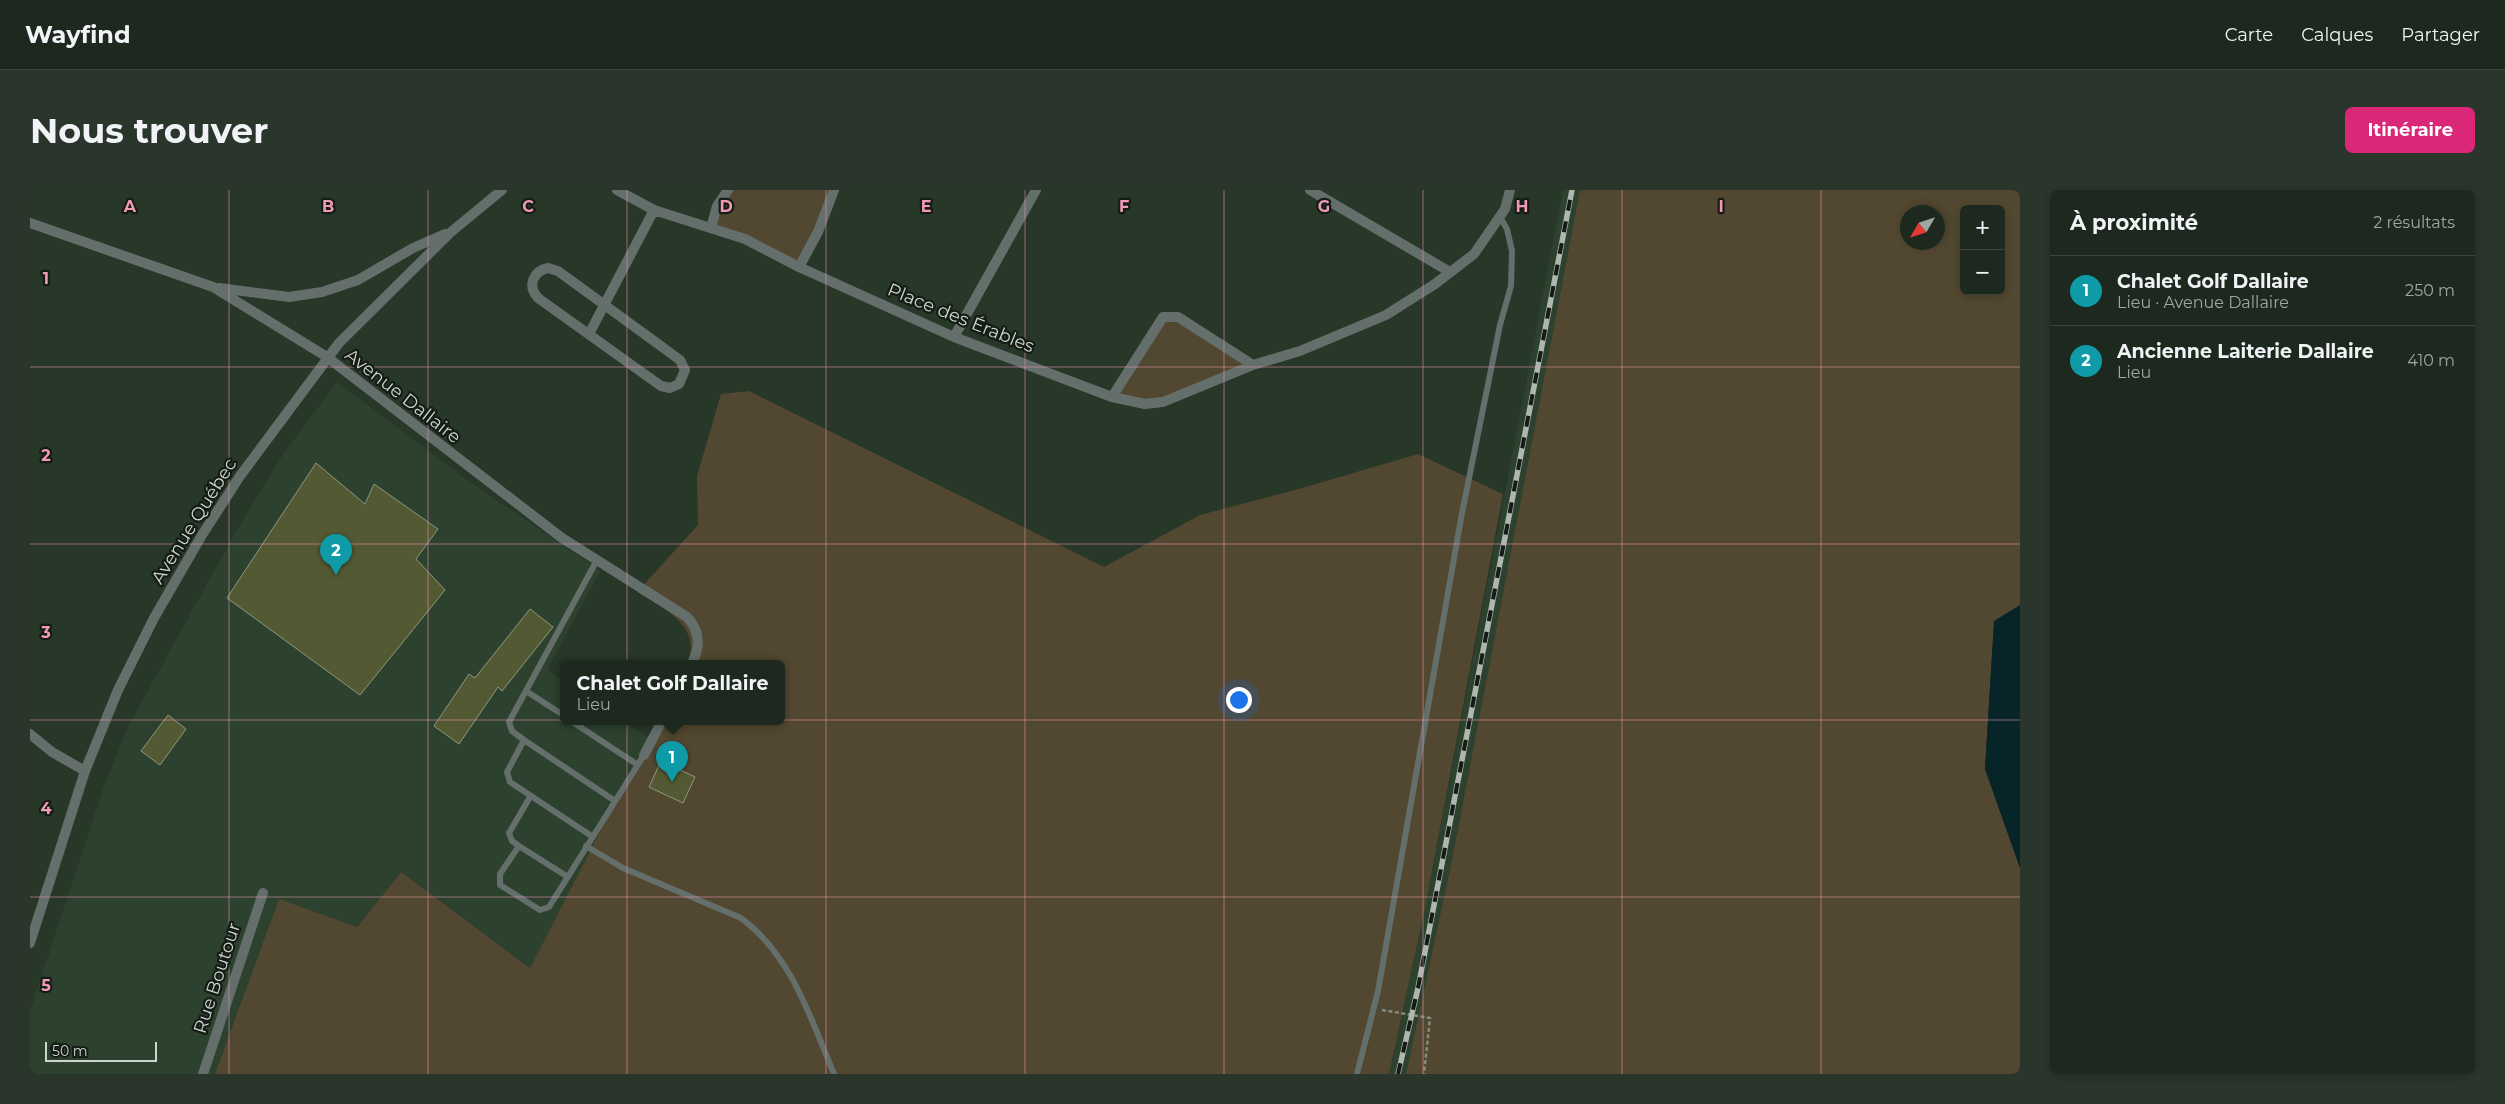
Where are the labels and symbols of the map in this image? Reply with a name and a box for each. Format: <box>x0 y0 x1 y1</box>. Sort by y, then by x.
text: A <box>123 197 137 216</box>
text: B <box>322 197 334 216</box>
text: C <box>522 197 534 216</box>
text: D <box>719 197 733 216</box>
text: E <box>921 197 931 216</box>
text: F <box>1119 197 1129 216</box>
text: G <box>1318 197 1330 216</box>
text: H <box>1516 197 1528 216</box>
text: I <box>1718 197 1724 216</box>
north arrow <box>1900 205 1945 250</box>
text: 1 <box>43 269 49 288</box>
street label: Place des Érables <box>884 279 1038 358</box>
street label: Avenue Dallaire <box>341 344 465 448</box>
text: 2 <box>41 446 51 465</box>
street label: Avenue Québec <box>147 454 241 588</box>
pin: 2 <box>320 534 352 575</box>
text: 3 <box>40 623 51 642</box>
your location <box>1226 687 1252 713</box>
pin: 1 <box>656 741 688 782</box>
text: 4 <box>40 799 52 818</box>
street label: Rue Boutour <box>189 920 245 1036</box>
text: 5 <box>41 976 51 995</box>
scale bar <box>45 1039 158 1062</box>

